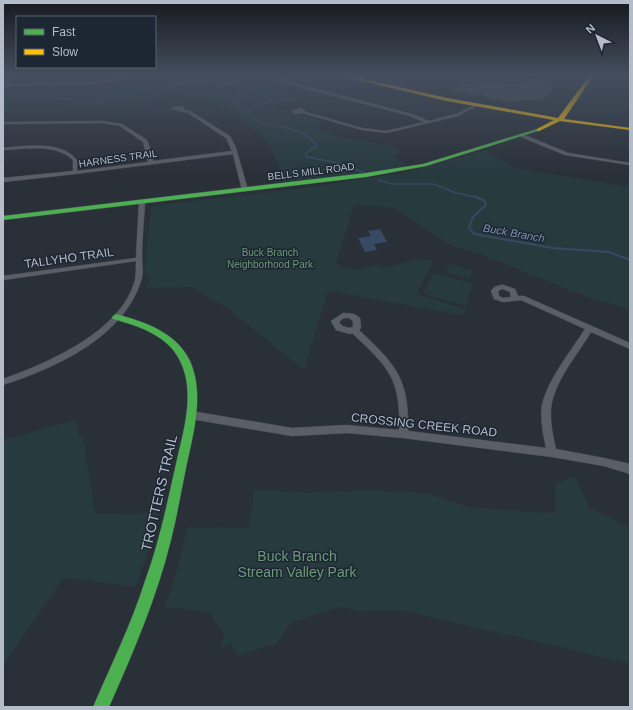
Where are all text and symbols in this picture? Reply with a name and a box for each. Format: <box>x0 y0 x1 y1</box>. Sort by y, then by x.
legend <box>16 16 156 68</box>
north arrow <box>577 16 617 56</box>
text: N <box>583 21 597 36</box>
text: Fast <box>52 25 76 39</box>
text: Slow <box>52 45 78 59</box>
street label: HARNESS TRAIL <box>78 147 159 169</box>
street label: BELLS MILL ROAD <box>267 161 355 182</box>
water label: Buck Branch <box>482 222 546 244</box>
street label: TALLYHO TRAIL <box>23 245 115 271</box>
park label: Buck Branch Neighborhood Park <box>227 247 314 270</box>
street label: CROSSING CREEK ROAD <box>350 410 498 440</box>
street label: TROTTERS TRAIL <box>138 433 180 553</box>
park label: Buck Branch Stream Valley Park <box>238 548 357 580</box>

